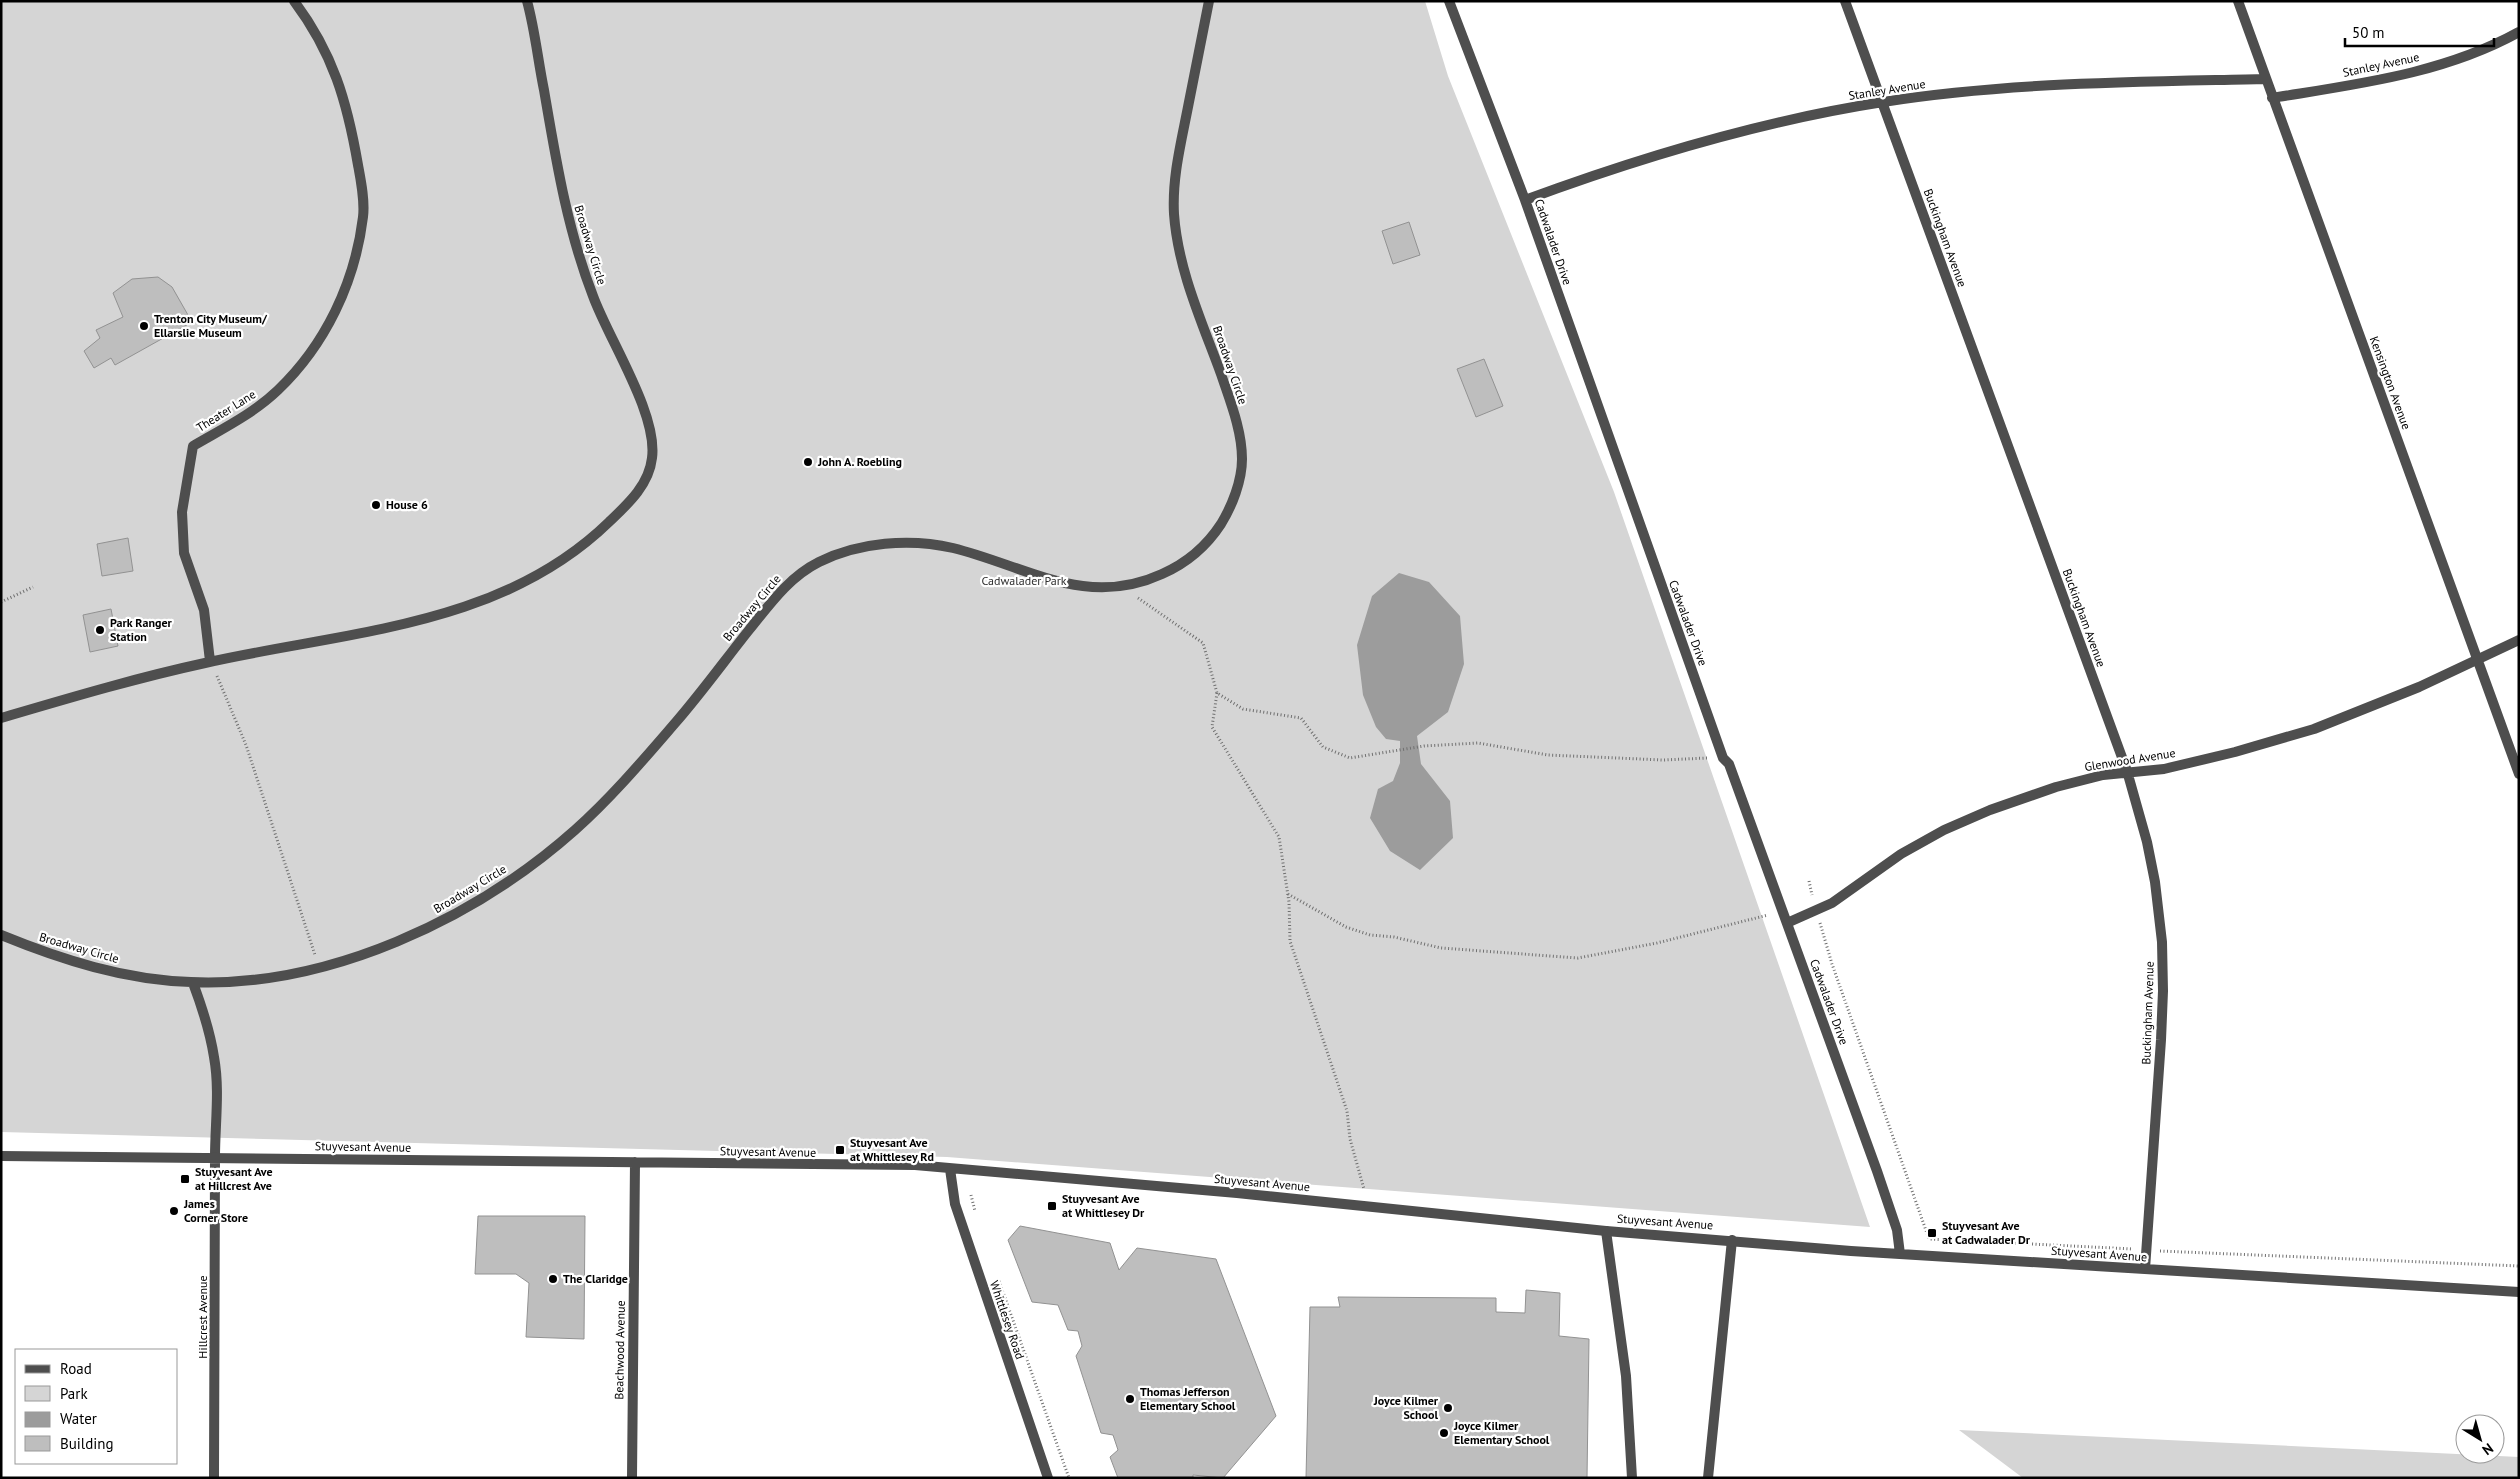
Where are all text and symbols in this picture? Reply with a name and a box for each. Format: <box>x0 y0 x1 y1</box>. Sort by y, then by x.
scale bar <box>2345 15 2494 47</box>
text: 50 m <box>2352 23 2385 42</box>
street label: Stanley Avenue <box>2341 49 2420 80</box>
street label: Stanley Avenue <box>1847 76 1926 103</box>
street label: Buckingham Avenue <box>1921 187 1970 289</box>
street label: Cadwalader Drive <box>1532 197 1575 287</box>
street label: Broadway Circle <box>571 203 610 286</box>
place label: Trenton City Museum/ Ellarslie Museum <box>154 311 268 340</box>
marker: Trenton City Museum/ Ellarslie Museum <box>138 320 150 332</box>
street label: Broadway Circle <box>1210 324 1251 406</box>
street label: Kensington Avenue <box>2367 334 2414 431</box>
street label: Theater Lane <box>193 386 258 435</box>
place label: John A. Roebling <box>817 454 902 469</box>
marker: John A. Roebling <box>802 456 814 468</box>
place label: House 6 <box>386 497 428 512</box>
marker: House 6 <box>370 499 382 511</box>
street label: Buckingham Avenue <box>2060 567 2109 669</box>
street label: Broadway Circle <box>719 571 784 644</box>
park label: Cadwalader Park <box>981 573 1067 588</box>
street label: Cadwalader Drive <box>1666 578 1711 668</box>
place label: Park Ranger Station <box>110 615 172 644</box>
marker: Park Ranger Station <box>94 624 106 636</box>
street label: Glenwood Avenue <box>2083 745 2176 774</box>
street label: Broadway Circle <box>431 861 509 916</box>
street label: Broadway Circle <box>38 929 121 966</box>
street label: Cadwalader Drive <box>1807 957 1852 1047</box>
street label: Buckingham Avenue <box>2138 961 2157 1065</box>
place label: Stuyvesant Ave at Whittlesey Rd <box>850 1135 934 1164</box>
street label: Stuyvesant Avenue <box>315 1138 411 1155</box>
street label: Stuyvesant Avenue <box>720 1143 816 1160</box>
marker: Stuyvesant Ave at Whittlesey Rd <box>834 1144 846 1156</box>
place label: Stuyvesant Ave at Hillcrest Ave <box>195 1164 273 1193</box>
street label: Stuyvesant Avenue <box>1213 1171 1311 1194</box>
marker: Stuyvesant Ave at Hillcrest Ave <box>179 1173 191 1185</box>
place label: Stuyvesant Ave at Whittlesey Dr <box>1062 1191 1145 1220</box>
place label: James Corner Store <box>183 1196 248 1225</box>
marker: Stuyvesant Ave at Whittlesey Dr <box>1046 1200 1058 1212</box>
marker: James Corner Store <box>168 1205 180 1217</box>
street label: Stuyvesant Avenue <box>1616 1211 1714 1232</box>
place label: Stuyvesant Ave at Cadwalader Dr <box>1942 1218 2031 1247</box>
marker: Stuyvesant Ave at Cadwalader Dr <box>1926 1227 1938 1239</box>
street label: Stuyvesant Avenue <box>2050 1243 2148 1264</box>
place label: The Claridge <box>563 1271 628 1286</box>
marker: The Claridge <box>547 1273 559 1285</box>
street label: Hillcrest Avenue <box>195 1275 210 1359</box>
street label: Whittlesey Road <box>987 1279 1028 1361</box>
street label: Beachwood Avenue <box>611 1300 628 1400</box>
legend <box>15 1349 178 1464</box>
text: Road <box>60 1359 92 1378</box>
text: Park <box>60 1384 88 1403</box>
place label: Thomas Jefferson Elementary School <box>1140 1384 1236 1413</box>
marker: Thomas Jefferson Elementary School <box>1124 1393 1136 1405</box>
place label: Joyce Kilmer School <box>1373 1393 1439 1422</box>
marker: Joyce Kilmer School <box>1442 1402 1454 1414</box>
text: Water <box>60 1409 97 1428</box>
north arrow <box>2455 1414 2505 1464</box>
place label: Joyce Kilmer Elementary School <box>1453 1418 1550 1447</box>
marker: Joyce Kilmer Elementary School <box>1438 1427 1450 1439</box>
text: Building <box>60 1434 114 1453</box>
text: N <box>2479 1439 2497 1459</box>

